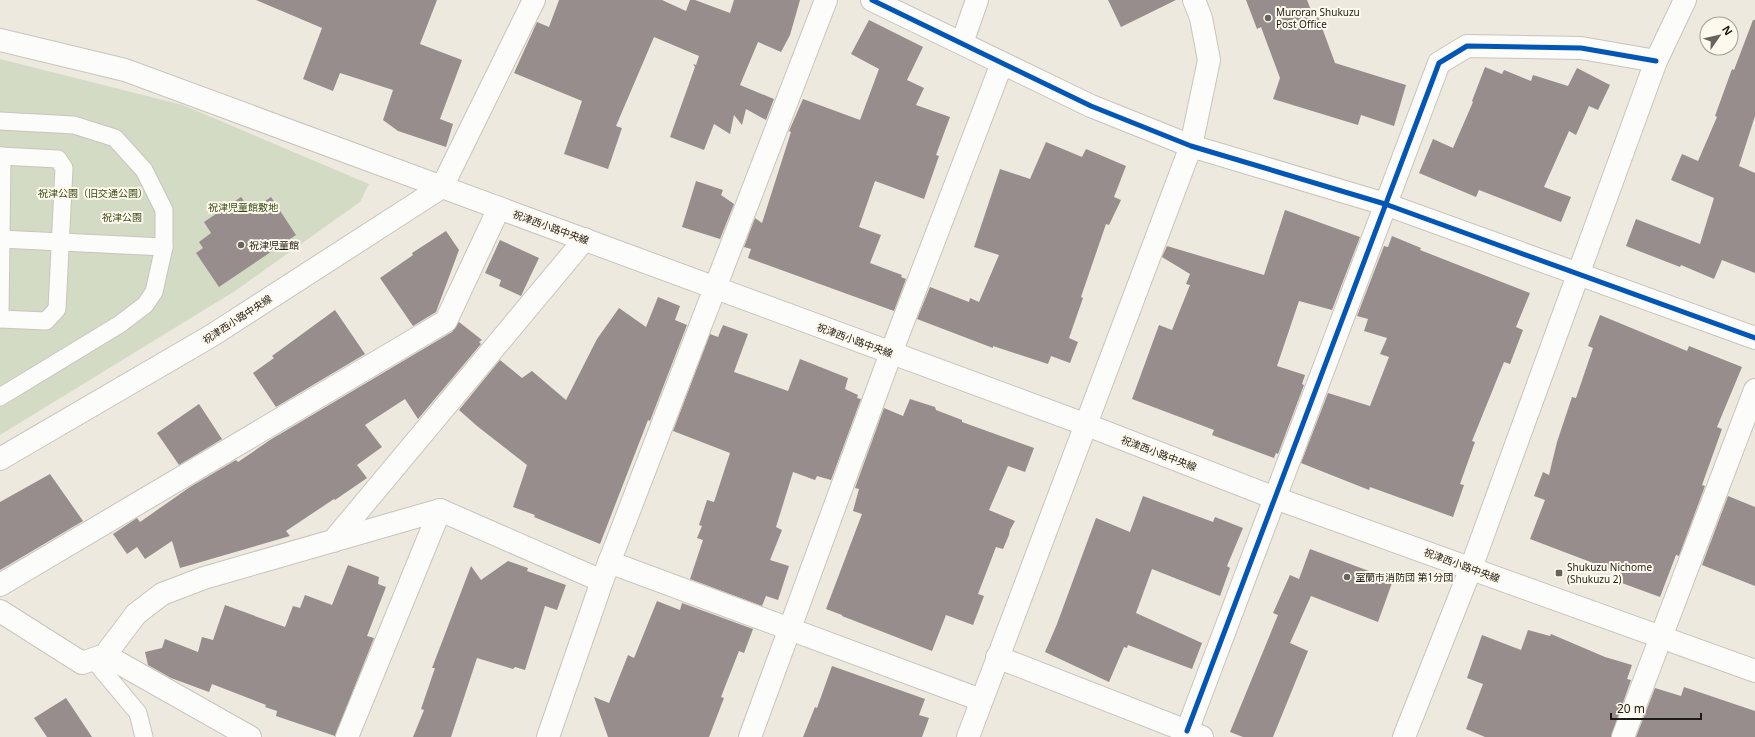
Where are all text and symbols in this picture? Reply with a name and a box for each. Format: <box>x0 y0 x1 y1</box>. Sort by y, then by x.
place label: Muroran Shukuzu Post Office <box>1276 5 1360 31</box>
marker: Muroran Shukuzu Post Office <box>1263 13 1273 23</box>
north arrow <box>1699 16 1739 56</box>
text: N <box>1719 22 1736 38</box>
park label: 祝津公園（旧交通公園） <box>38 186 148 200</box>
park label: 祝津児童館敷地 <box>208 200 279 214</box>
street label: 祝津西小路中央線 <box>511 207 591 247</box>
park label: 祝津公園 <box>102 210 142 224</box>
place label: 祝津児童館 <box>249 238 299 252</box>
marker: 祝津児童館 <box>236 240 246 250</box>
street label: 祝津西小路中央線 <box>200 291 274 347</box>
street label: 祝津西小路中央線 <box>815 320 895 360</box>
street label: 祝津西小路中央線 <box>1119 432 1199 474</box>
street label: 祝津西小路中央線 <box>1422 545 1502 585</box>
place label: Shukuzu Nichome (Shukuzu 2) <box>1567 560 1652 586</box>
marker: Shukuzu Nichome (Shukuzu 2) <box>1554 568 1564 578</box>
place label: 室蘭市消防団 第1分団 <box>1355 570 1453 584</box>
marker: 室蘭市消防団 第1分団 <box>1342 572 1352 582</box>
scale bar <box>1611 695 1701 721</box>
text: 20 m <box>1617 700 1645 717</box>

